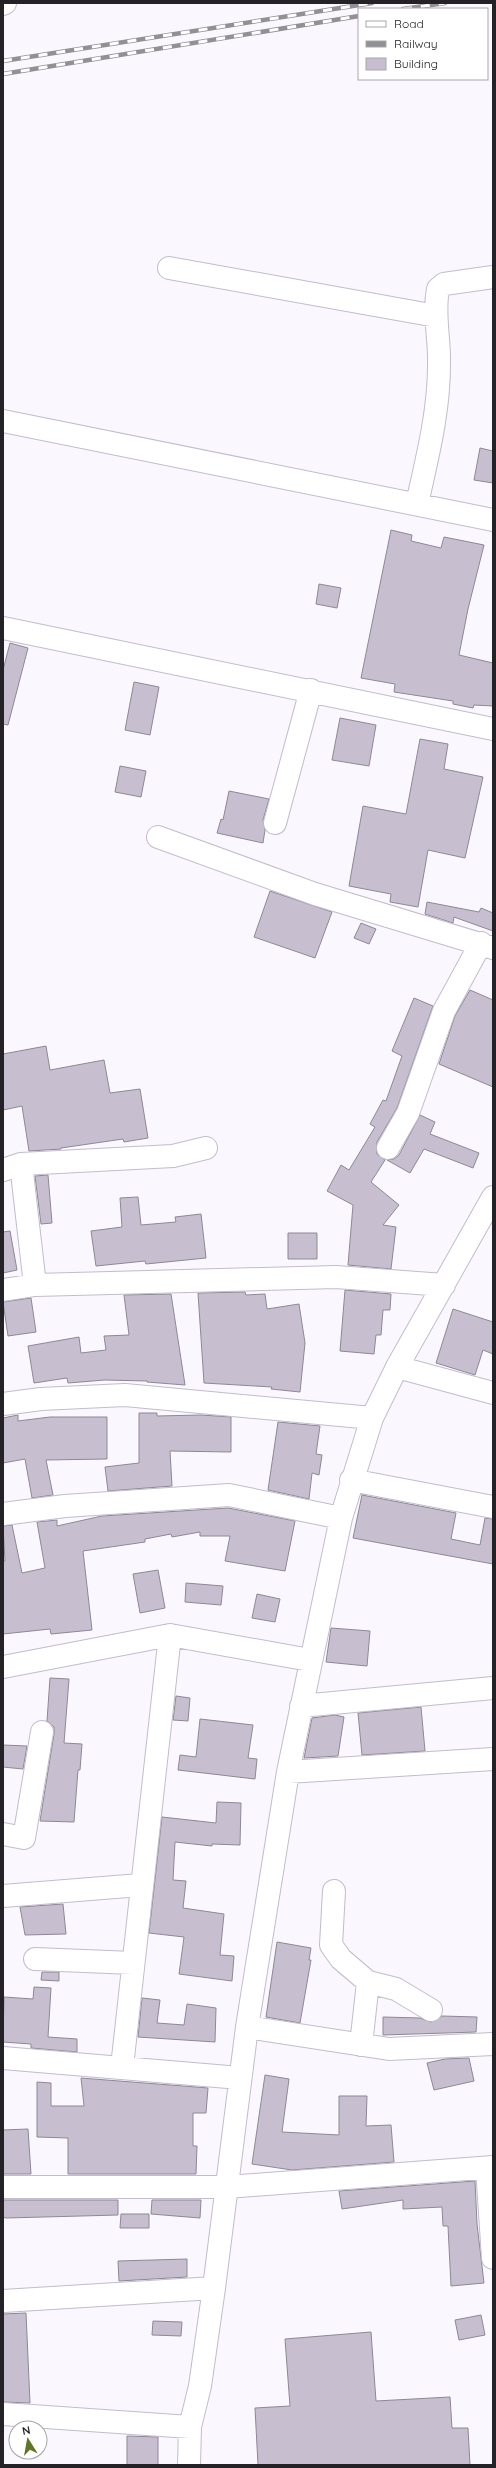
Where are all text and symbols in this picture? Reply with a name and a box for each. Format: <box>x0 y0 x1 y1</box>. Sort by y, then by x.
legend <box>358 8 488 80</box>
text: Road <box>394 16 424 31</box>
text: Railway <box>394 36 438 51</box>
text: Building <box>394 56 438 71</box>
north arrow <box>8 2420 48 2460</box>
text: N <box>21 2423 31 2438</box>

